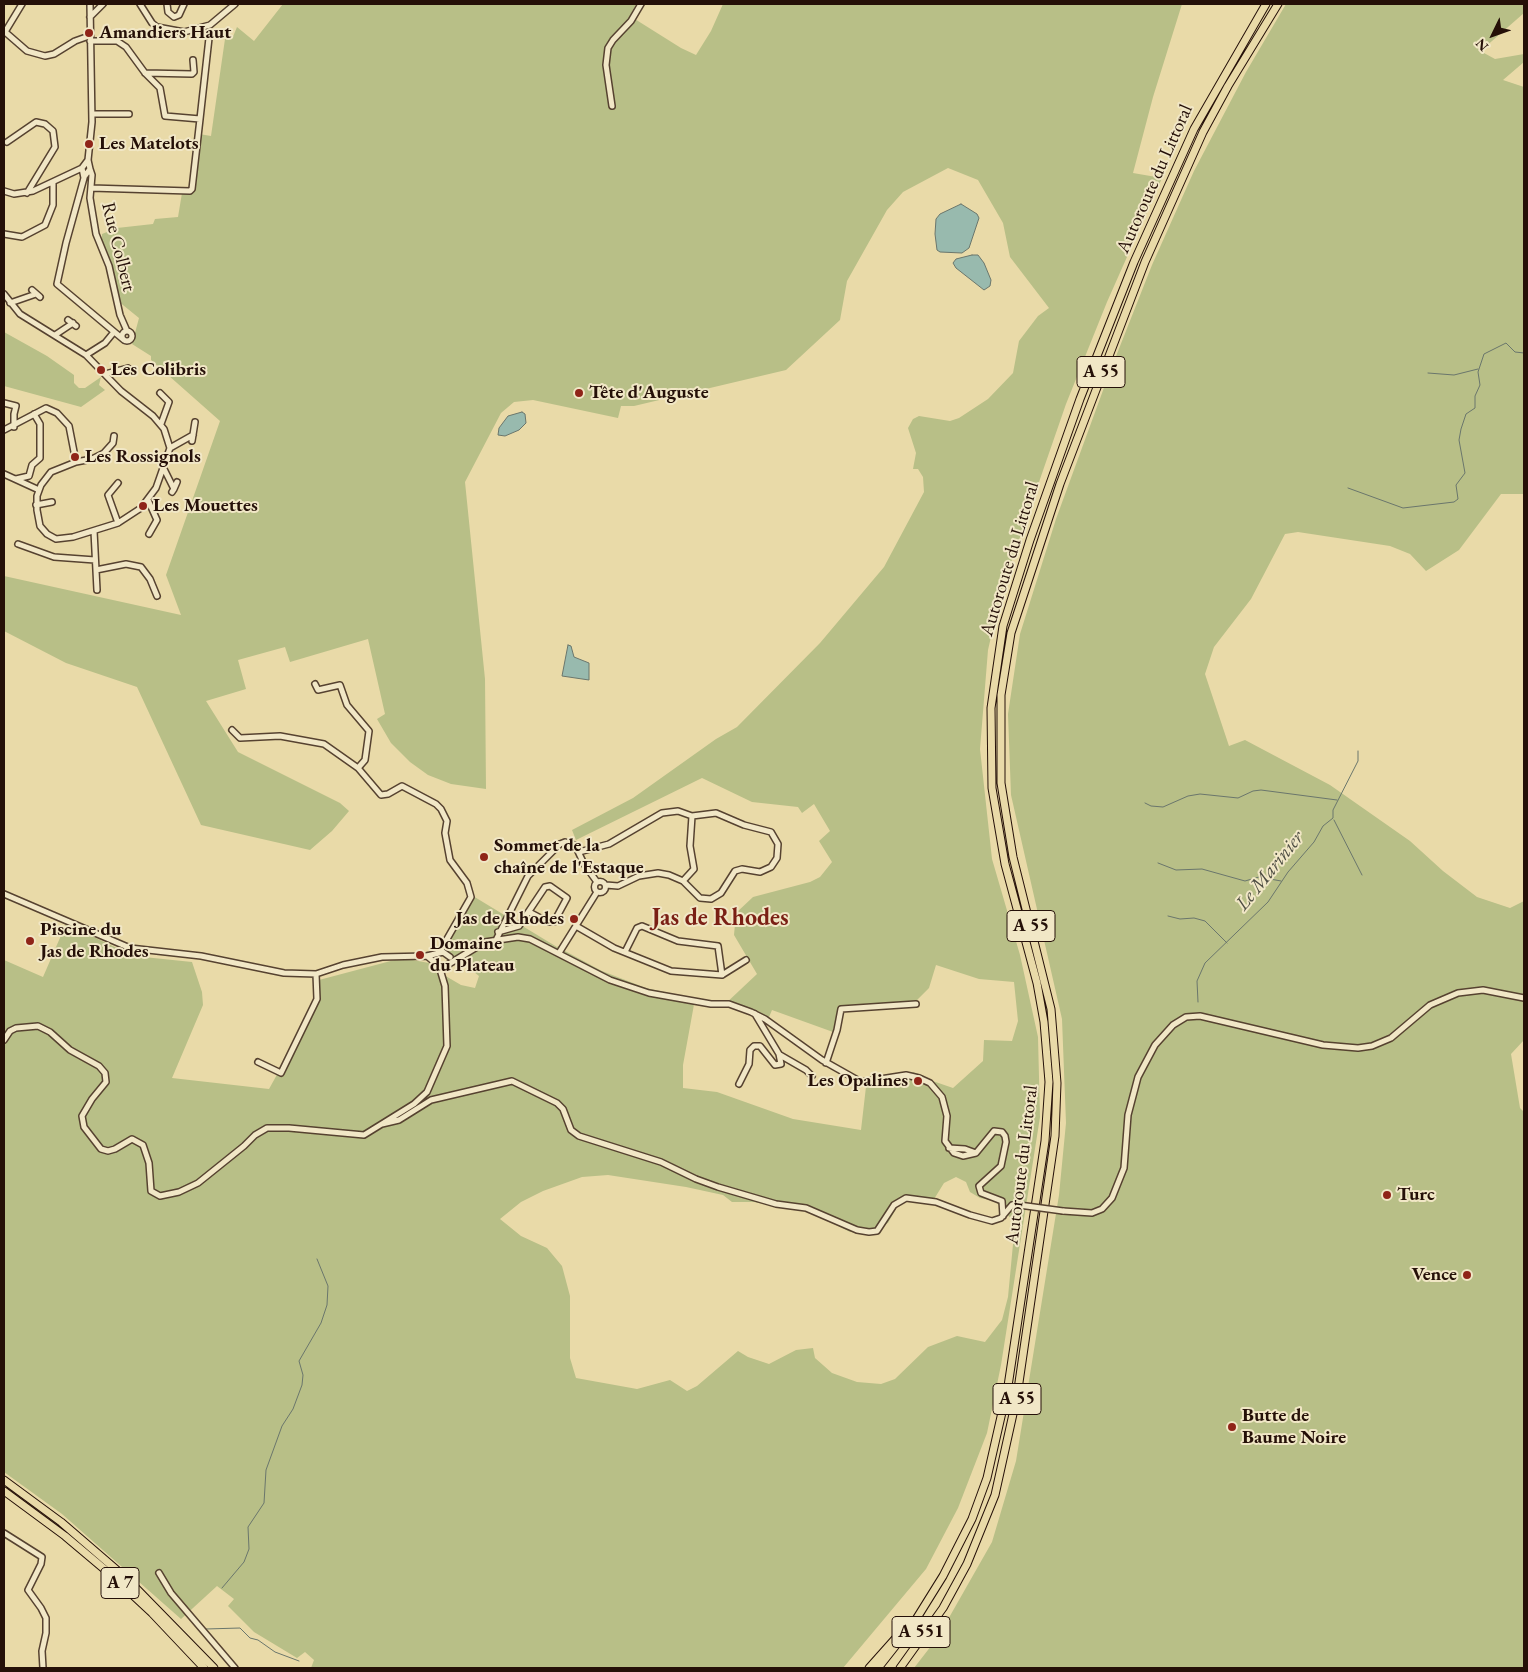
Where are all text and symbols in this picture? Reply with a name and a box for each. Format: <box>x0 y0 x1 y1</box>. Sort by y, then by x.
north arrow <box>1468 10 1518 60</box>
place label: Amandiers Haut <box>99 22 231 44</box>
marker: Amandiers Haut <box>83 27 95 39</box>
text: N <box>1471 35 1492 55</box>
street label: Autoroute du Littoral <box>1112 101 1198 257</box>
place label: Les Matelots <box>99 133 199 155</box>
marker: Les Matelots <box>83 138 95 150</box>
street label: Rue Colbert <box>96 200 140 294</box>
road number: A 55 <box>1077 357 1125 388</box>
place label: Les Colibris <box>111 359 206 381</box>
marker: Les Colibris <box>95 364 107 376</box>
place label: Tête d'Auguste <box>589 382 709 404</box>
marker: Tête d'Auguste <box>573 387 585 399</box>
place label: Les Rossignols <box>85 446 201 468</box>
marker: Les Rossignols <box>69 451 81 463</box>
street label: Autoroute du Littoral <box>976 479 1044 639</box>
place label: Les Mouettes <box>153 495 258 517</box>
marker: Les Mouettes <box>137 500 149 512</box>
water label: Le Marinier <box>1231 826 1309 916</box>
place label: Sommet de la chaîne de l'Estaque <box>494 835 644 879</box>
marker: Sommet de la chaîne de l'Estaque <box>478 851 490 863</box>
district label: Jas de Rhodes <box>651 904 789 932</box>
place label: Jas de Rhodes <box>455 908 564 930</box>
road number: A 55 <box>1007 910 1055 941</box>
marker: Jas de Rhodes <box>568 913 580 925</box>
place label: Piscine du Jas de Rhodes <box>40 919 149 963</box>
place label: Domaine du Plateau <box>430 933 514 977</box>
marker: Piscine du Jas de Rhodes <box>24 935 36 947</box>
marker: Domaine du Plateau <box>414 949 426 961</box>
place label: Les Opalines <box>808 1070 908 1092</box>
marker: Les Opalines <box>912 1075 924 1087</box>
street label: Autoroute du Littoral <box>1001 1084 1043 1246</box>
place label: Turc <box>1397 1184 1435 1206</box>
marker: Turc <box>1381 1189 1393 1201</box>
place label: Vence <box>1411 1264 1457 1286</box>
marker: Vence <box>1461 1269 1473 1281</box>
road number: A 55 <box>993 1384 1041 1415</box>
place label: Butte de Baume Noire <box>1242 1405 1346 1449</box>
marker: Butte de Baume Noire <box>1226 1421 1238 1433</box>
road number: A 7 <box>101 1568 139 1599</box>
road number: A 551 <box>892 1616 950 1648</box>

